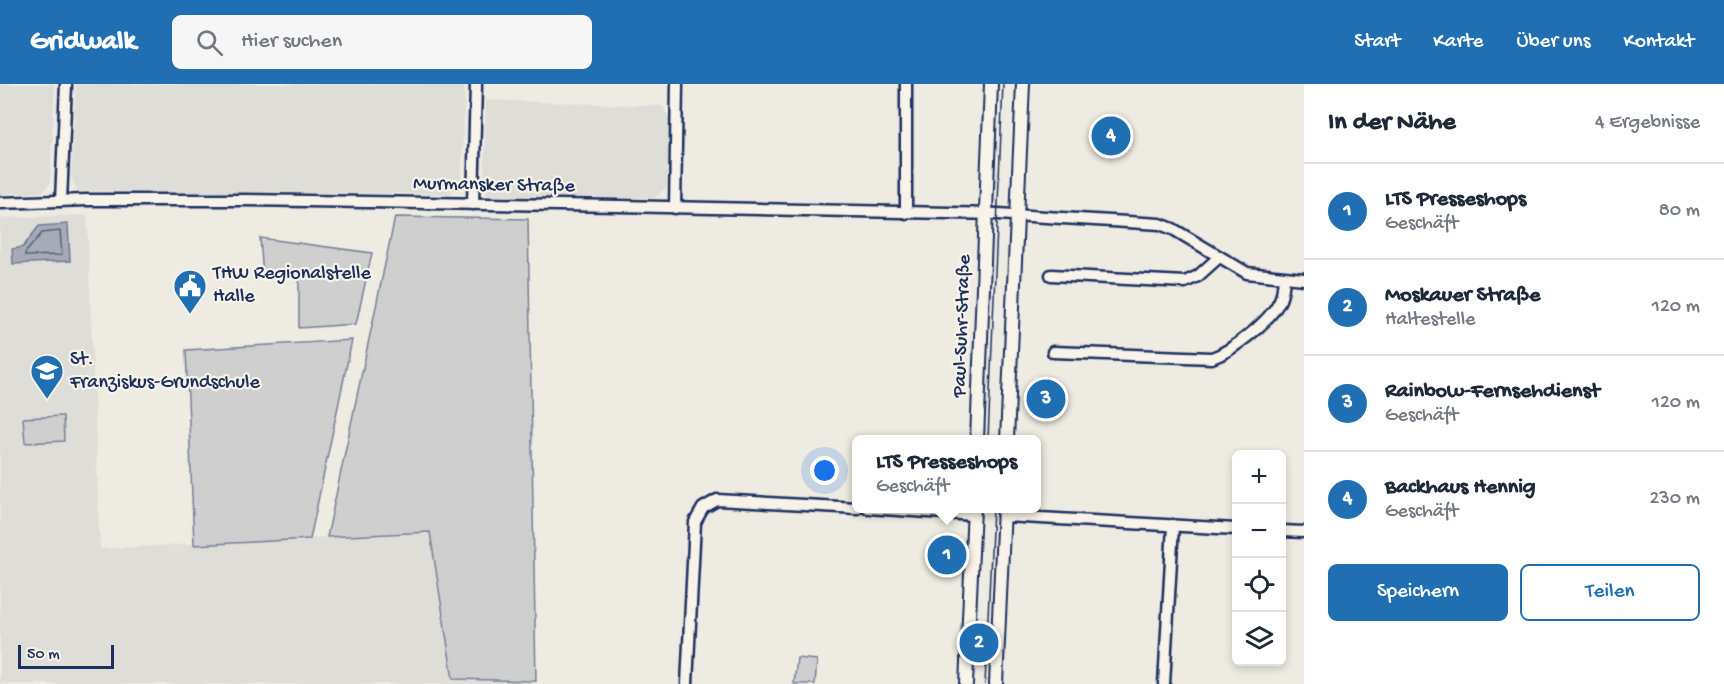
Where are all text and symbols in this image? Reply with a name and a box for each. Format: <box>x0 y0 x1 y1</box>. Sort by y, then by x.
search box <box>172 15 592 69</box>
text: Gridwalk <box>30 26 136 59</box>
icon: search <box>193 26 226 59</box>
text: Hier suchen <box>241 29 342 55</box>
text: Start <box>1354 30 1400 55</box>
text: Karte <box>1433 30 1483 55</box>
text: Über uns <box>1516 30 1590 55</box>
text: Kontakt <box>1623 30 1694 55</box>
text: In der Nähe <box>1328 108 1456 139</box>
text: 4 Ergebnisse <box>1595 112 1700 135</box>
pin: 4 <box>1092 113 1130 158</box>
street label: Murmansker Straße <box>413 173 576 199</box>
text: LTS Presseshops <box>1385 187 1526 213</box>
text: 1 <box>1343 200 1352 223</box>
text: 80 m <box>1659 200 1700 223</box>
text: Geschäft <box>1385 213 1458 236</box>
street label: Paul-Suhr-Straße <box>949 253 977 399</box>
place label: THW Regionalstelle Halle <box>212 263 371 309</box>
public building icon: THW Regionalstelle Halle <box>172 268 208 315</box>
text: Moskauer Straße <box>1385 283 1540 309</box>
text: 2 <box>1343 296 1352 319</box>
text: 120 m <box>1652 296 1700 319</box>
text: Haltestelle <box>1385 309 1475 332</box>
place label: St. Franziskus-Grundschule <box>69 349 260 395</box>
school or university icon: St. Franziskus-Grundschule <box>29 353 65 400</box>
pin: 3 <box>1026 376 1066 422</box>
text: Rainbow-Fernsehdienst <box>1385 379 1600 405</box>
text: 3 <box>1342 392 1353 415</box>
text: 120 m <box>1652 392 1700 415</box>
text: Geschäft <box>1385 405 1458 428</box>
popup <box>852 435 1041 513</box>
text: LTS Presseshops <box>876 450 1017 476</box>
map controls <box>1232 450 1286 666</box>
button: + <box>1232 450 1286 504</box>
your location <box>810 456 839 485</box>
text: Backhaus Hennig <box>1385 475 1536 501</box>
text: Geschäft <box>876 476 949 499</box>
text: 4 <box>1343 488 1352 511</box>
text: 230 m <box>1650 488 1700 511</box>
text: Geschäft <box>1385 501 1458 524</box>
button: − <box>1232 504 1286 558</box>
pin: 1 <box>928 532 966 578</box>
button: locate <box>1232 558 1286 612</box>
button: Speichern <box>1328 564 1508 621</box>
button: Teilen <box>1520 564 1700 621</box>
button: layers <box>1232 612 1286 666</box>
pin: 2 <box>960 620 998 666</box>
scale bar <box>18 642 114 670</box>
text: 50 m <box>27 646 60 665</box>

